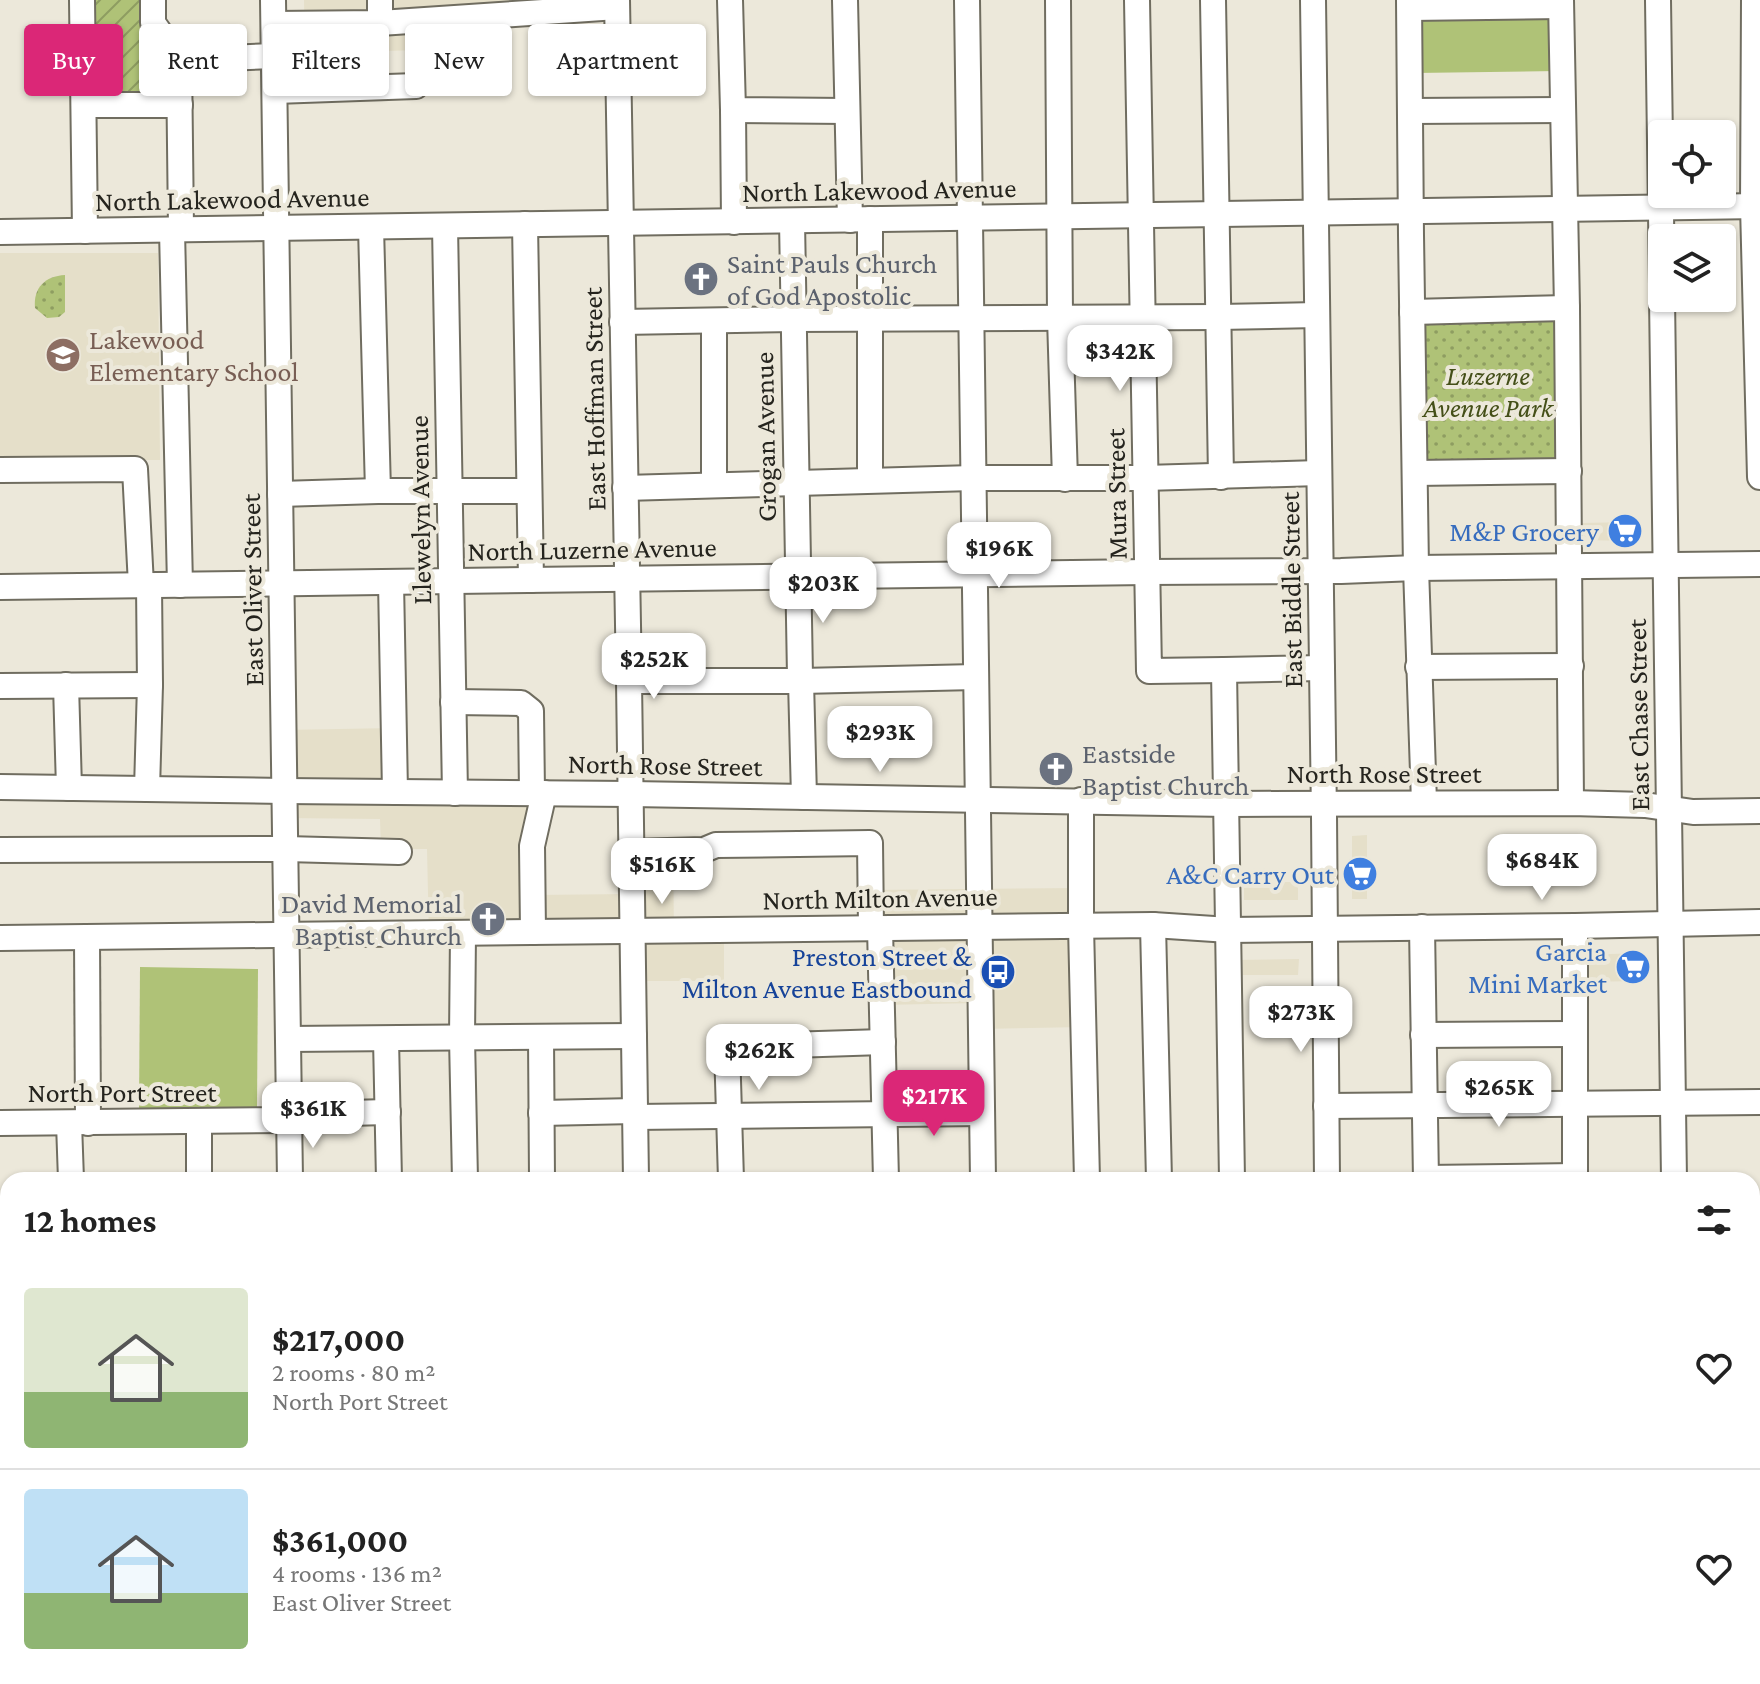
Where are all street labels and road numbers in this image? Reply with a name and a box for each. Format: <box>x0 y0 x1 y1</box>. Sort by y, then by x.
street label: North Lakewood Avenue <box>741 172 1017 208</box>
street label: North Lakewood Avenue <box>94 181 370 217</box>
street label: East Hoffman Street <box>577 286 611 511</box>
street label: Grogan Avenue <box>748 352 782 522</box>
street label: Llewelyn Avenue <box>403 415 437 605</box>
street label: Mura Street <box>1099 427 1133 560</box>
street label: East Biddle Street <box>1274 491 1308 688</box>
street label: East Oliver Street <box>235 493 269 687</box>
street label: North Luzerne Avenue <box>467 531 717 567</box>
street label: East Chase Street <box>1621 618 1655 811</box>
street label: North Rose Street <box>567 748 763 782</box>
street label: North Rose Street <box>1287 758 1482 789</box>
street label: North Milton Avenue <box>762 880 998 916</box>
street label: North Port Street <box>27 1077 217 1108</box>

